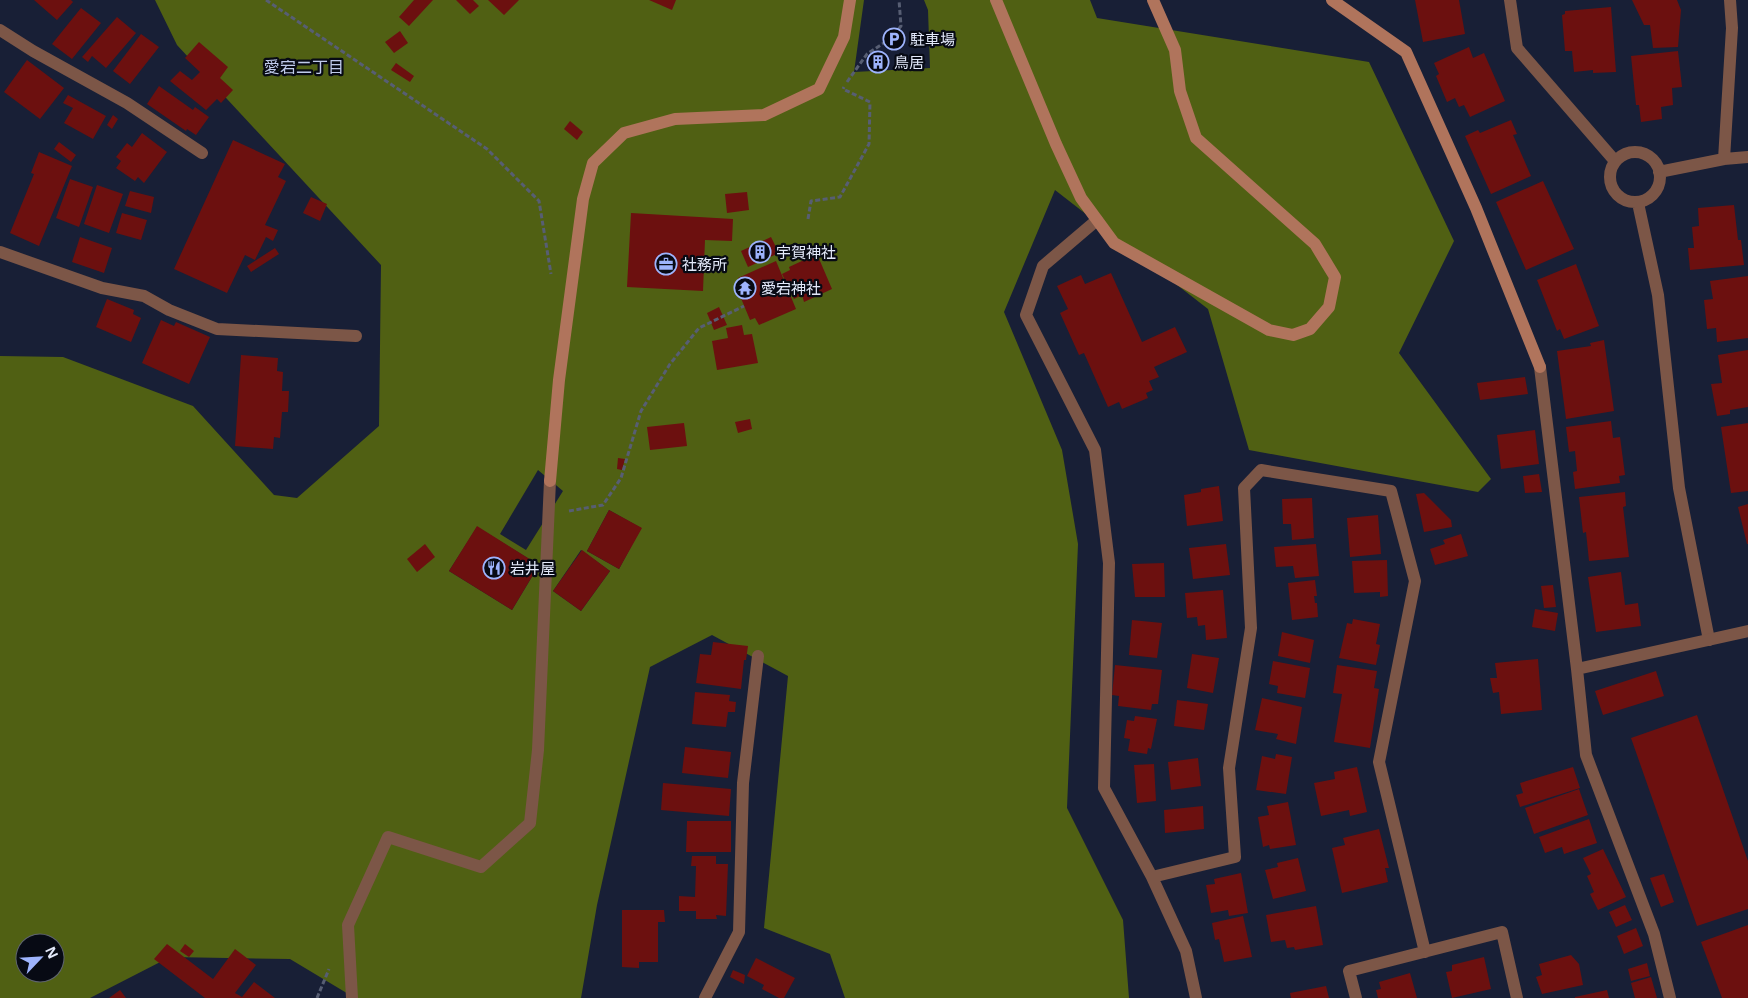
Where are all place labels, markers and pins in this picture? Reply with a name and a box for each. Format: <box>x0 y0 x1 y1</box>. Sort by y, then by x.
parking icon: 駐車場 <box>882 27 906 51</box>
place label: 駐車場 <box>910 29 955 49</box>
building icon: 鳥居 <box>866 50 890 74</box>
place label: 鳥居 <box>894 52 924 72</box>
building icon: 宇賀神社 <box>748 240 772 264</box>
place label: 宇賀神社 <box>776 242 836 262</box>
office icon: 社務所 <box>654 252 678 276</box>
place label: 社務所 <box>682 254 727 274</box>
temple icon: 愛宕神社 <box>733 276 757 300</box>
place label: 愛宕神社 <box>761 278 821 298</box>
restaurant icon: 岩井屋 <box>482 556 506 580</box>
place label: 岩井屋 <box>510 558 555 578</box>

